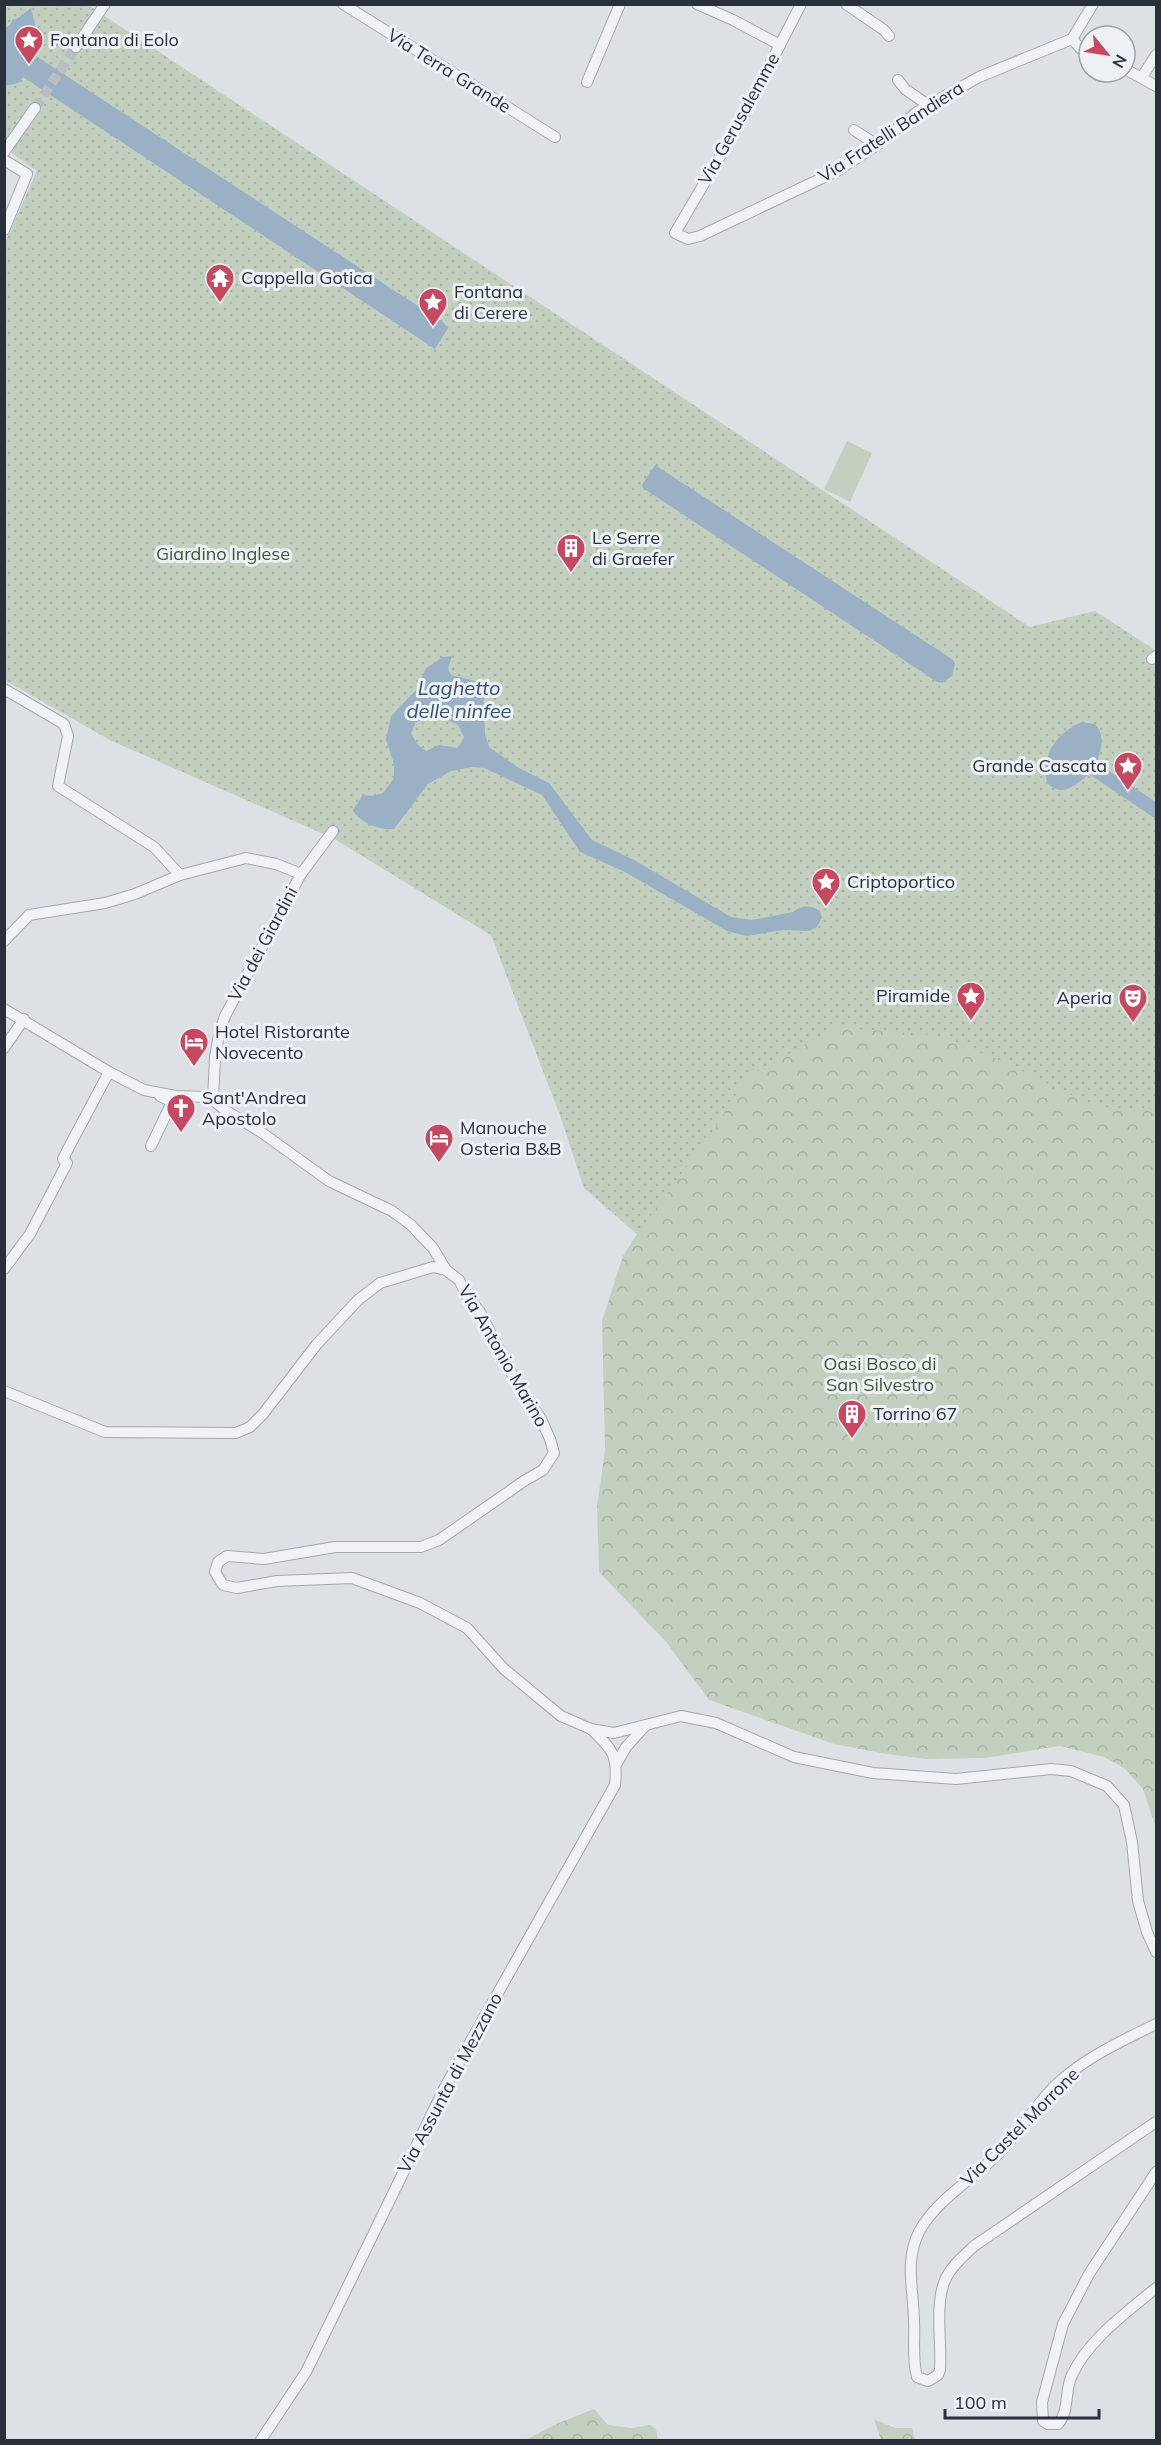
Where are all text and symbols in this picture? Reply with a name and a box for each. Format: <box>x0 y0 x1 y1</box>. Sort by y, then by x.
street label: Via Terra Grande <box>383 23 515 118</box>
place icon: Fontana di Eolo <box>13 24 45 66</box>
north arrow <box>1077 24 1137 84</box>
place label: Fontana di Eolo <box>50 28 179 51</box>
street label: Via Gerusalemme <box>693 49 784 189</box>
text: N <box>1108 51 1132 72</box>
street label: Via Fratelli Bandiera <box>814 76 968 187</box>
temple icon: Cappella Gotica <box>204 262 236 304</box>
place label: Cappella Gotica <box>241 266 373 289</box>
place label: Fontana di Cerere <box>454 280 528 324</box>
place icon: Fontana di Cerere <box>417 286 449 328</box>
place label: Le Serre di Graefer <box>592 526 675 570</box>
building icon: Le Serre di Graefer <box>555 532 587 574</box>
park label: Giardino Inglese <box>156 542 290 565</box>
water label: Laghetto delle ninfee <box>407 675 512 723</box>
place icon: Grande Cascata <box>1112 750 1144 792</box>
place label: Grande Cascata <box>972 754 1107 777</box>
place icon: Criptoportico <box>810 866 842 908</box>
place label: Criptoportico <box>847 870 955 893</box>
street label: Via dei Giardini <box>223 883 302 1005</box>
place icon: Piramide <box>955 980 987 1022</box>
theatre icon: Aperia <box>1117 982 1149 1024</box>
place label: Piramide <box>876 984 950 1007</box>
place label: Aperia <box>1057 986 1112 1009</box>
place label: Hotel Ristorante Novecento <box>215 1020 350 1064</box>
hotel icon: Hotel Ristorante Novecento <box>178 1026 210 1068</box>
place label: Sant'Andrea Apostolo <box>202 1086 306 1130</box>
church icon: Sant'Andrea Apostolo <box>165 1092 197 1134</box>
place label: Manouche Osteria B&B <box>460 1116 562 1160</box>
hotel icon: Manouche Osteria B&B <box>423 1122 455 1164</box>
street label: Via Antonio Marino <box>453 1281 553 1431</box>
park label: Oasi Bosco di San Silvestro <box>824 1352 936 1396</box>
building icon: Torrino 67 <box>836 1398 868 1440</box>
place label: Torrino 67 <box>873 1402 957 1425</box>
street label: Via Assunta di Mezzano <box>392 1989 507 2177</box>
street label: Via Castel Morrone <box>956 2063 1084 2191</box>
scale bar <box>945 2382 1100 2420</box>
text: 100 m <box>954 2391 1007 2414</box>

